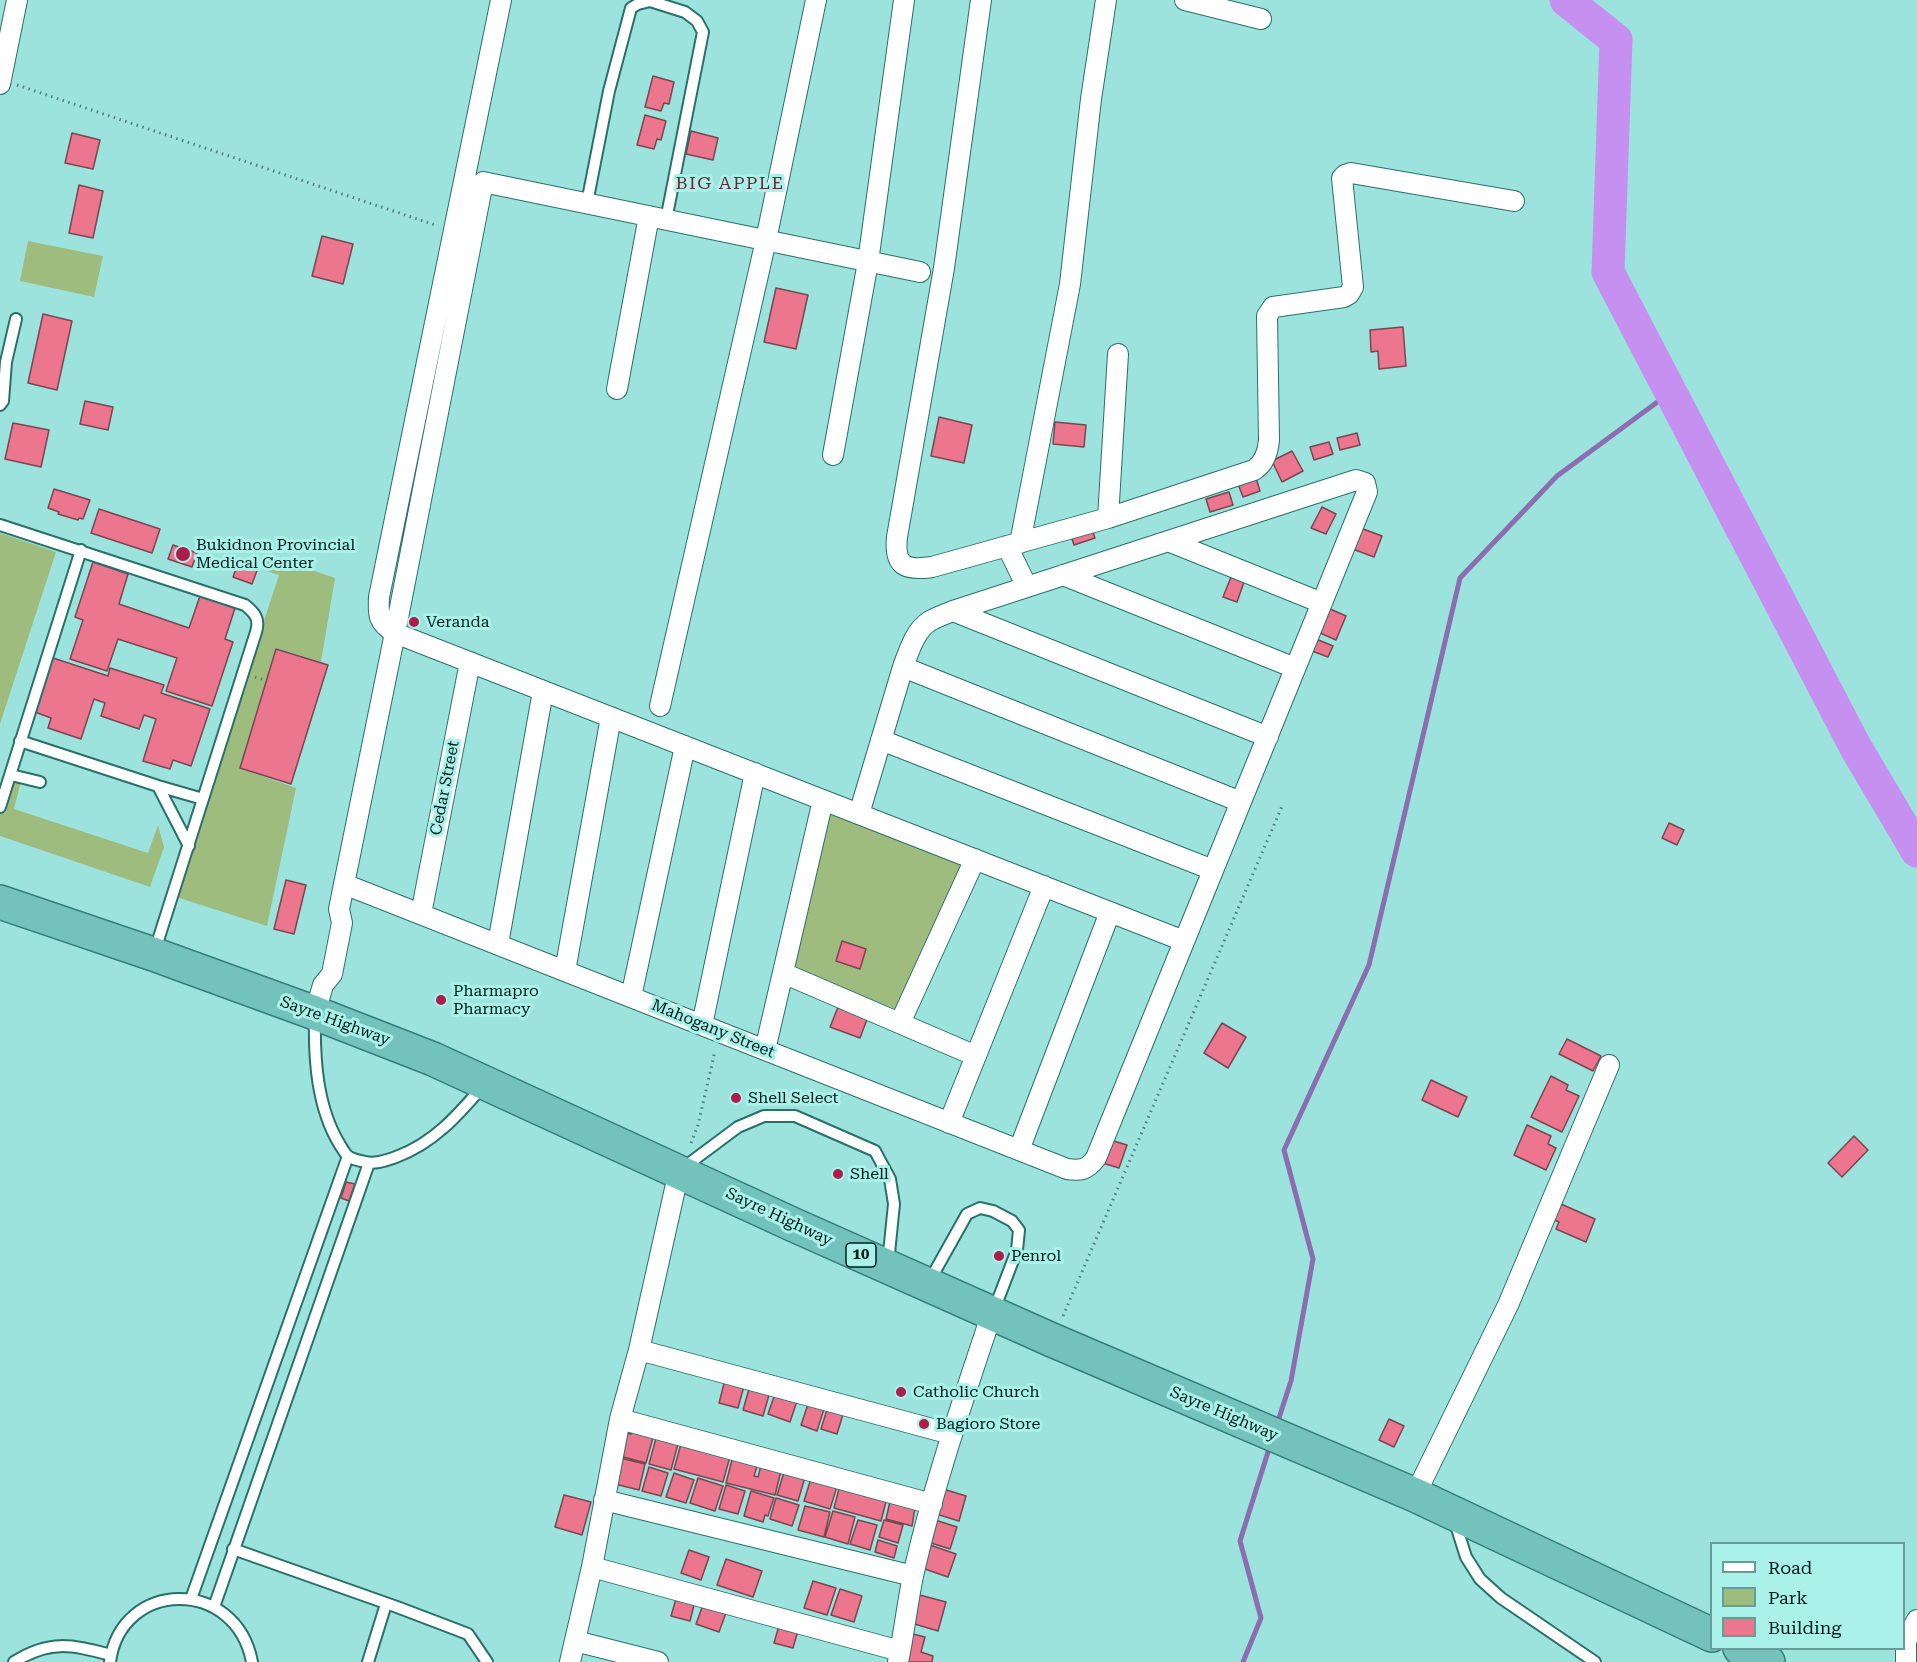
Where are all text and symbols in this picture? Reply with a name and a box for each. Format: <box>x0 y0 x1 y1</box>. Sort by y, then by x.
district label: BIG APPLE <box>676 173 784 195</box>
place label: Bukidnon Provincial Medical Center <box>196 535 355 573</box>
marker: Bukidnon Provincial Medical Center <box>174 545 192 563</box>
place label: Veranda <box>426 612 489 632</box>
marker: Veranda <box>407 615 421 629</box>
street label: Cedar Street <box>426 739 464 837</box>
place label: Pharmapro Pharmacy <box>453 981 539 1019</box>
street label: Sayre Highway <box>277 992 393 1050</box>
marker: Pharmapro Pharmacy <box>434 993 448 1007</box>
street label: Mahogany Street <box>649 996 777 1062</box>
place label: Shell Select <box>748 1088 838 1108</box>
marker: Shell Select <box>729 1091 743 1105</box>
place label: Shell <box>850 1164 889 1184</box>
marker: Shell <box>831 1167 845 1181</box>
street label: Sayre Highway <box>723 1184 835 1250</box>
road number: 10 <box>846 1243 876 1267</box>
place label: Penrol <box>1011 1246 1061 1266</box>
marker: Penrol <box>992 1249 1006 1263</box>
place label: Catholic Church <box>913 1382 1039 1402</box>
street label: Sayre Highway <box>1167 1383 1281 1445</box>
marker: Catholic Church <box>894 1385 908 1399</box>
place label: Bagioro Store <box>936 1414 1040 1434</box>
marker: Bagioro Store <box>917 1417 931 1431</box>
legend <box>1710 1542 1905 1650</box>
text: Road <box>1768 1557 1812 1578</box>
text: Park <box>1768 1587 1808 1608</box>
text: Building <box>1768 1617 1842 1638</box>

